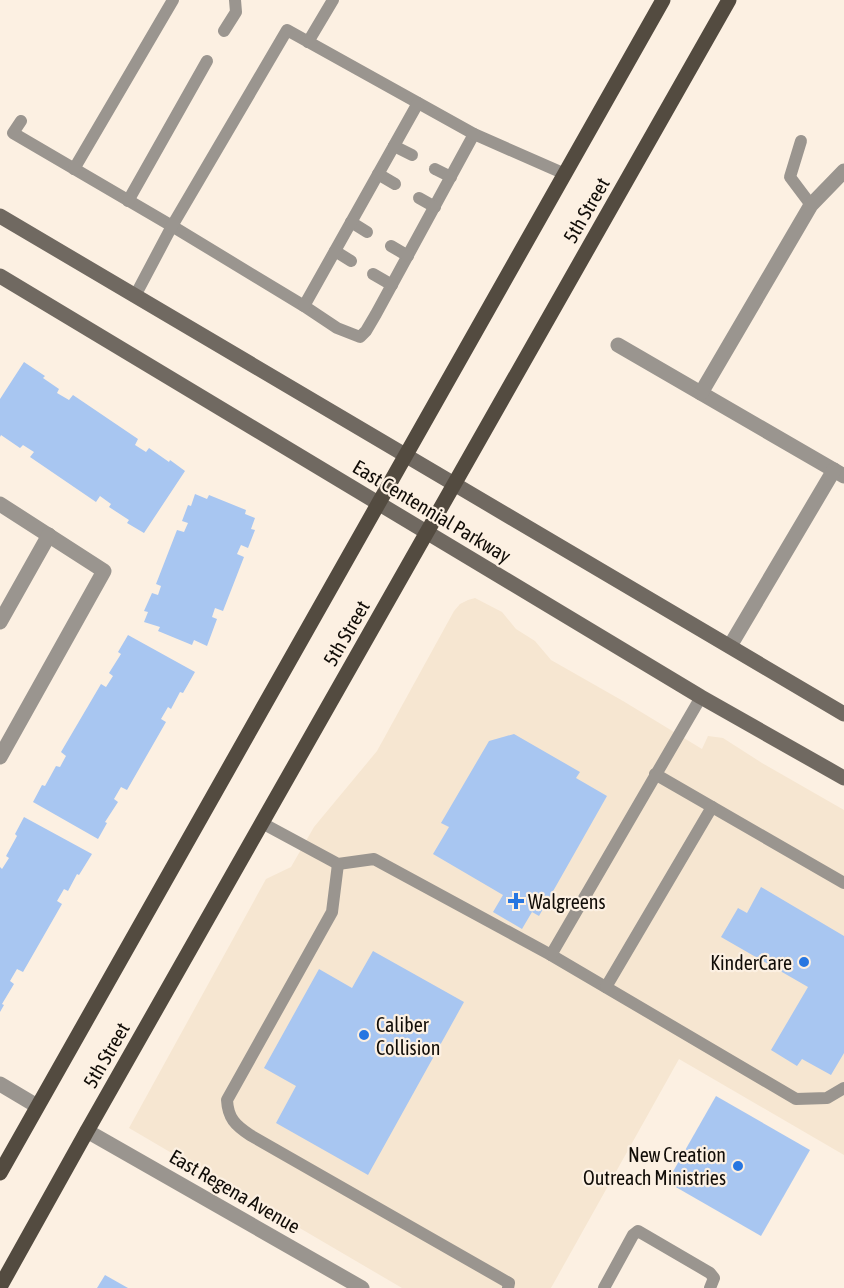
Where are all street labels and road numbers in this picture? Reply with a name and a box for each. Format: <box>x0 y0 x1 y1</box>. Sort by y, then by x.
street label: 5th Street <box>558 173 614 247</box>
street label: East Centennial Parkway <box>349 455 515 567</box>
street label: 5th Street <box>318 596 374 670</box>
street label: 5th Street <box>78 1018 134 1092</box>
street label: East Regena Avenue <box>166 1144 304 1238</box>

